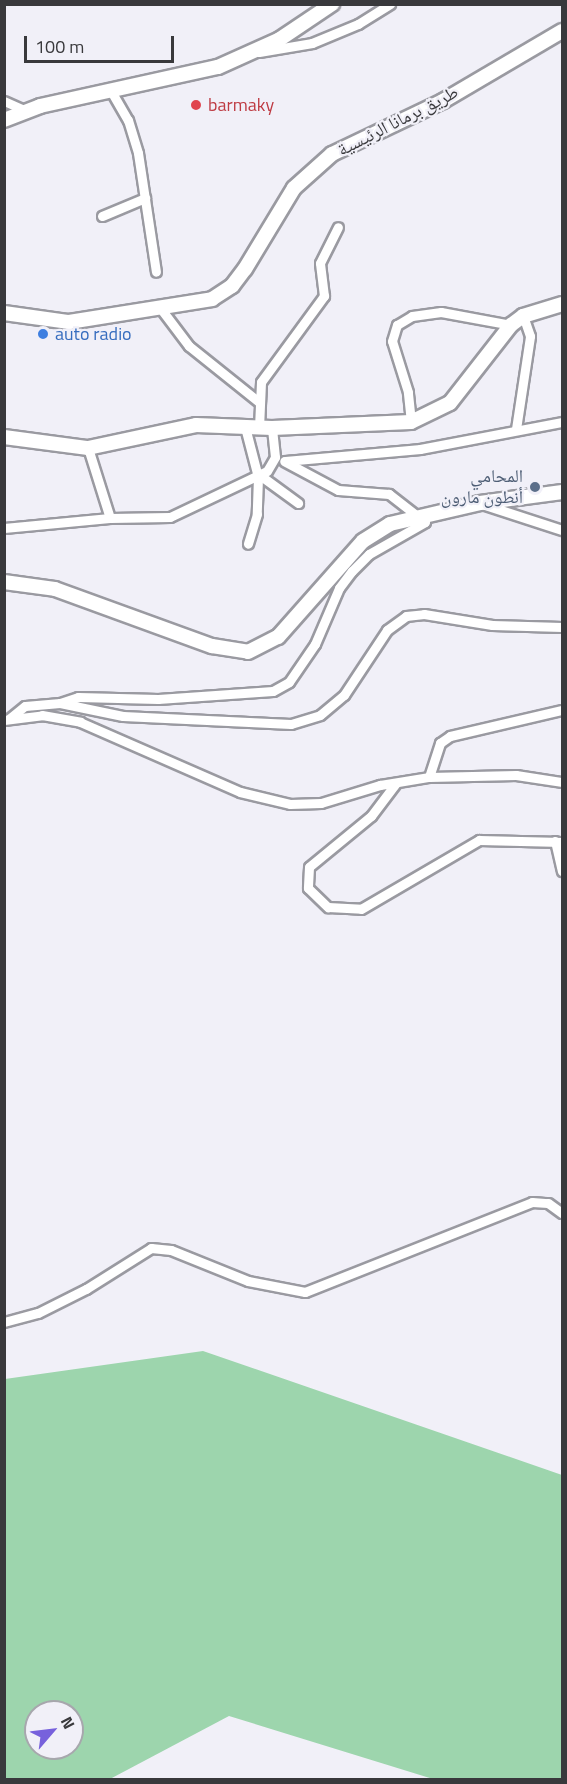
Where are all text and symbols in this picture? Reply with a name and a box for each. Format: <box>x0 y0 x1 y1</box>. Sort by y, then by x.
scale bar <box>27 24 177 62</box>
text: 100 m <box>35 33 84 60</box>
street label: طريق برمانا الرئيسية <box>334 81 462 161</box>
place label: barmaky <box>208 94 274 116</box>
marker: barmaky <box>189 98 203 112</box>
place label: auto radio <box>55 323 132 345</box>
marker: auto radio <box>36 327 50 341</box>
place label: المحامي أنطون مارون <box>441 466 523 508</box>
marker: المحامي أنطون مارون <box>528 480 542 494</box>
north arrow <box>24 1700 84 1760</box>
text: N <box>55 1712 81 1733</box>

